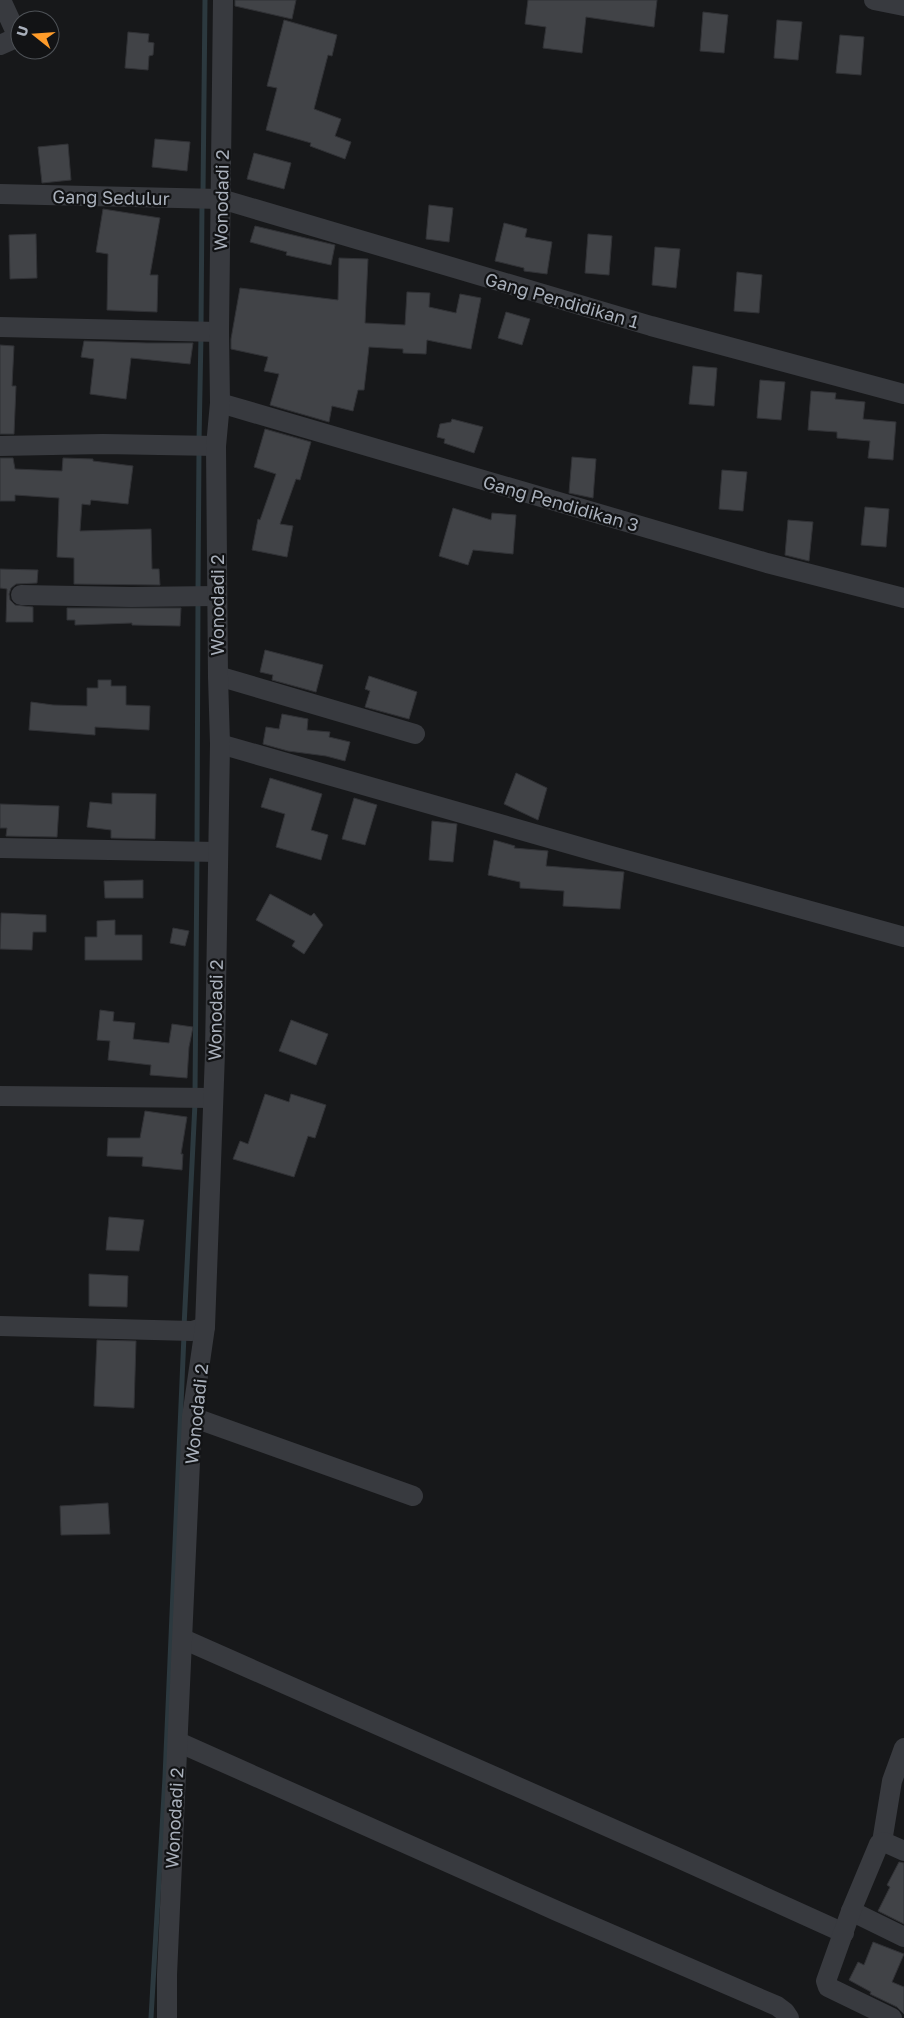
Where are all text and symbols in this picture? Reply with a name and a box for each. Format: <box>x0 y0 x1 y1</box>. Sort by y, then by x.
north arrow <box>10 10 60 60</box>
text: U <box>12 24 32 38</box>
street label: Wonodadi 2 <box>209 149 233 251</box>
street label: Gang Sedulur <box>52 185 170 209</box>
street label: Gang Pendidikan 1 <box>483 268 642 333</box>
street label: Gang Pendidikan 3 <box>481 470 641 536</box>
street label: Wonodadi 2 <box>206 554 228 656</box>
street label: Wonodadi 2 <box>203 959 227 1061</box>
street label: Wonodadi 2 <box>180 1362 212 1466</box>
street label: Wonodadi 2 <box>160 1767 188 1869</box>

